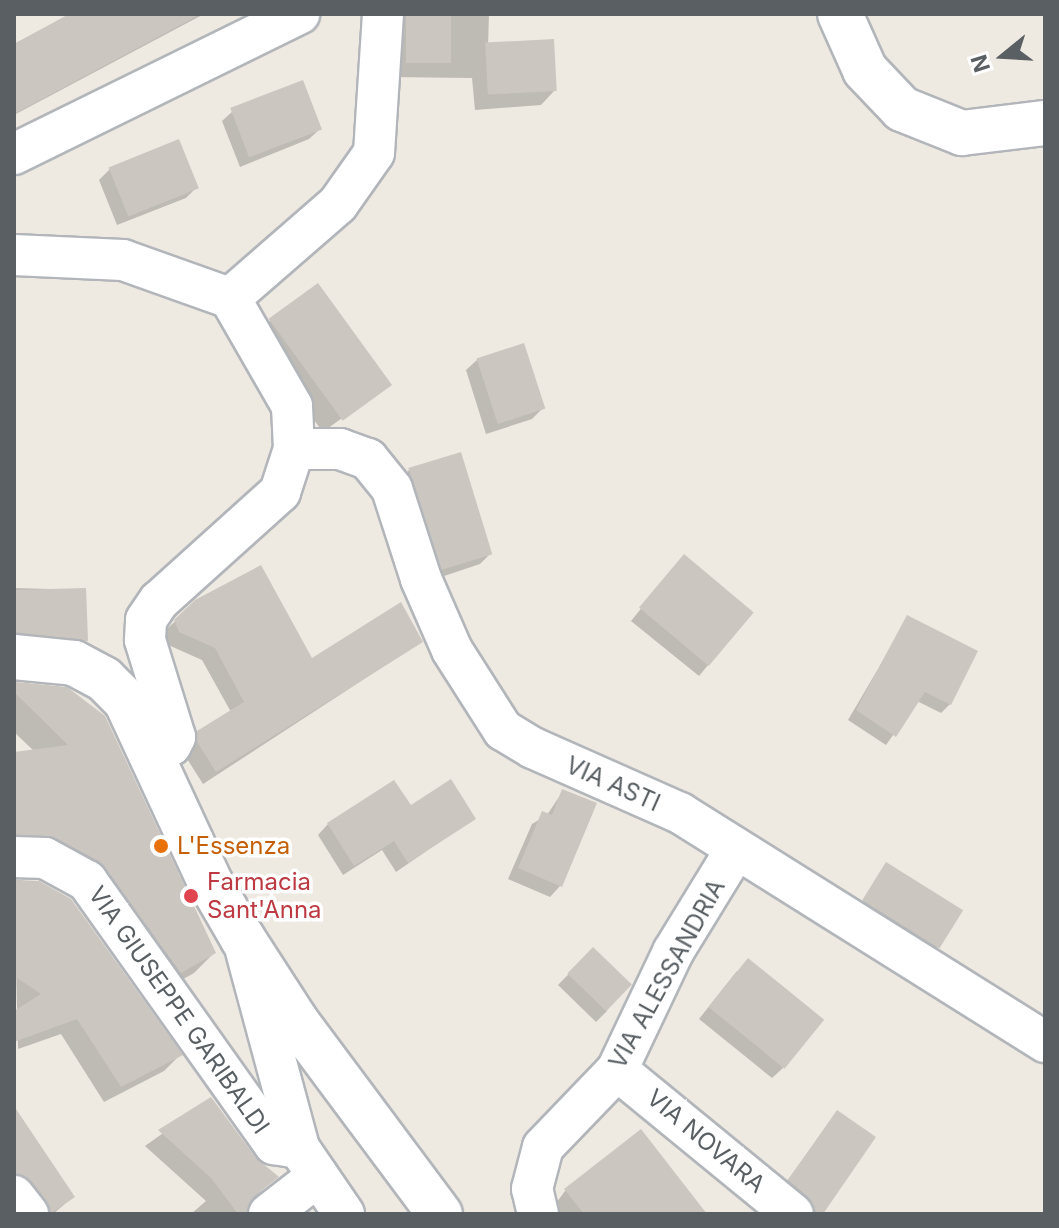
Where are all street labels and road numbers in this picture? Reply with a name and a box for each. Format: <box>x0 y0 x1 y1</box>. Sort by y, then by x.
street label: VIA ASTI <box>561 750 665 818</box>
street label: VIA ALESSANDRIA <box>603 874 731 1074</box>
street label: VIA GIUSEPPE GARIBALDI <box>82 881 276 1139</box>
street label: VIA NOVARA <box>641 1083 771 1199</box>

